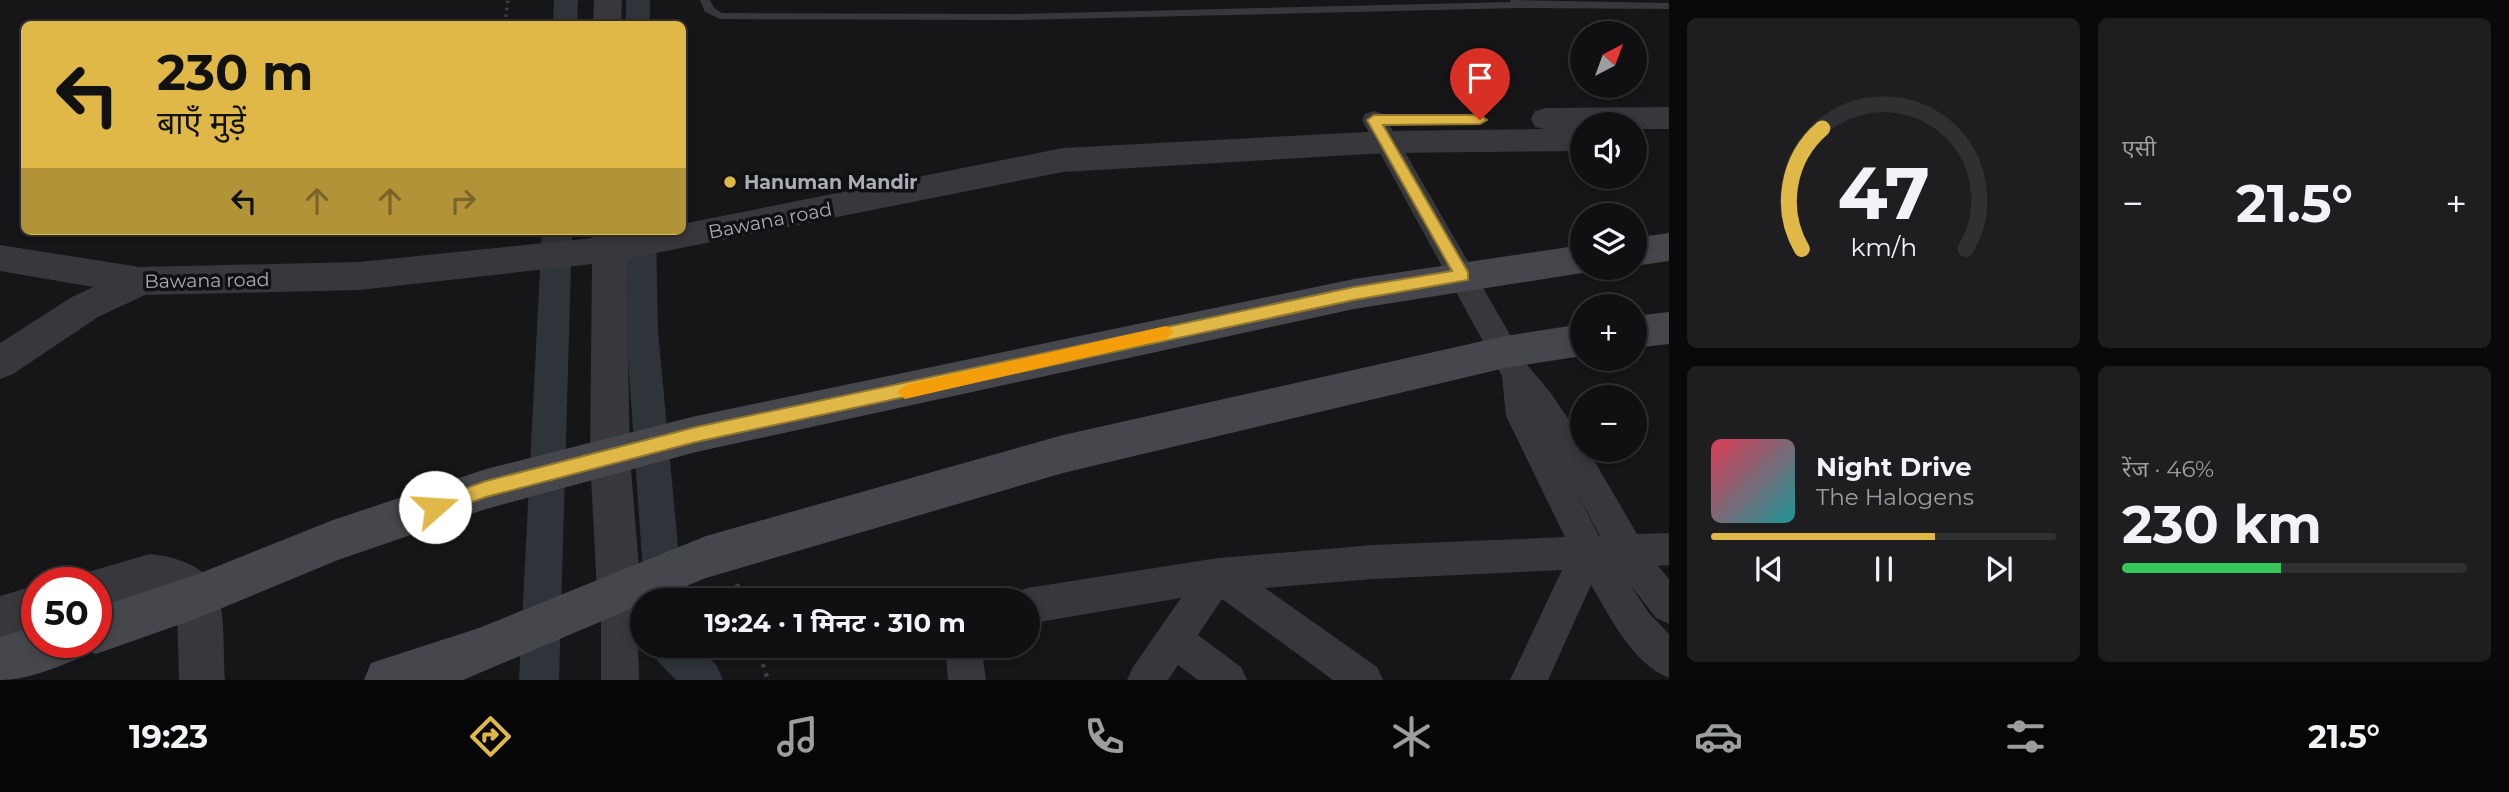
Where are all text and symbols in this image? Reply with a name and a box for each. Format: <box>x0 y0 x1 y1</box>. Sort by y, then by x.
north arrow <box>1570 21 1647 98</box>
map controls <box>1570 21 1647 462</box>
text: 230 m <box>157 43 313 102</box>
pin <box>1450 48 1510 120</box>
icon: left <box>42 49 133 140</box>
icon: arrive <box>1461 59 1499 97</box>
text: बाएँ मुड़ें <box>157 103 246 142</box>
button: sound <box>1570 112 1647 189</box>
text: एसी <box>2122 134 2156 162</box>
text: 47 <box>1837 149 1930 237</box>
place label: Hanuman Mandir <box>744 171 918 194</box>
text: 21.5° <box>2236 172 2353 235</box>
marker: Hanuman Mandir <box>722 174 738 190</box>
text: − <box>2122 180 2144 227</box>
text: + <box>2445 180 2467 227</box>
icon: left <box>225 182 263 220</box>
icon: ahead <box>298 182 336 220</box>
icon: ahead <box>371 182 409 220</box>
icon: right <box>444 182 482 220</box>
street label: Bawana road <box>706 197 834 244</box>
button: layers <box>1570 203 1647 280</box>
text: km/h <box>1850 232 1917 262</box>
street label: Bawana road <box>144 268 270 293</box>
button: + <box>1570 294 1647 371</box>
button: − <box>1570 385 1647 462</box>
text: Night Drive <box>1816 451 1972 483</box>
text: रेंज · 46% <box>2122 455 2214 483</box>
position arrow <box>398 470 472 544</box>
text: The Halogens <box>1816 483 1974 511</box>
text: 230 km <box>2122 493 2322 556</box>
icon: previous <box>1750 550 1788 588</box>
icon: pause <box>1865 550 1903 588</box>
icon: next <box>1980 550 2018 588</box>
speed limit sign: 50 <box>21 567 112 658</box>
text: 19:24 · 1 मिनट · 310 m <box>704 607 966 639</box>
icon: directions <box>466 712 515 761</box>
icon: music <box>773 712 822 761</box>
icon: phone <box>1080 712 1129 761</box>
icon: climate <box>1387 712 1436 761</box>
icon: car <box>1694 712 1743 761</box>
icon: filters <box>2001 712 2050 761</box>
text: 19:23 <box>129 717 208 756</box>
text: 21.5° <box>2308 717 2380 756</box>

